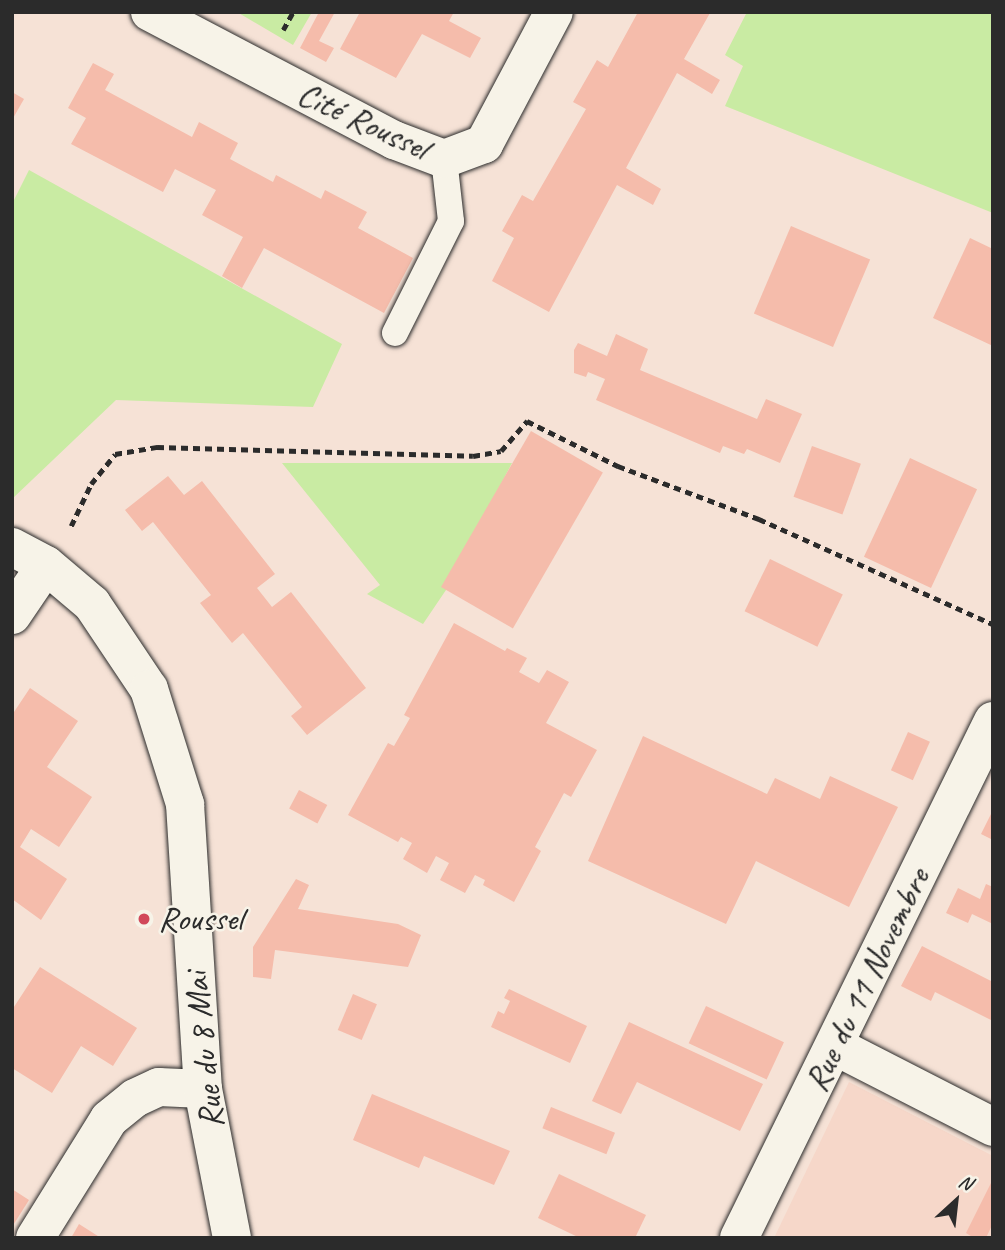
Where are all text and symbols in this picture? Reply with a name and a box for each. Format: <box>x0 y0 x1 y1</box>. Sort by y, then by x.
street label: Cité Roussel <box>291 73 435 169</box>
street label: Rue du 11 Novembre <box>795 862 939 1098</box>
place label: Roussel <box>158 898 243 940</box>
marker: Roussel <box>136 911 152 927</box>
street label: Rue du 8 Mai <box>175 970 233 1130</box>
north arrow <box>921 1166 991 1236</box>
text: N <box>955 1169 976 1196</box>

